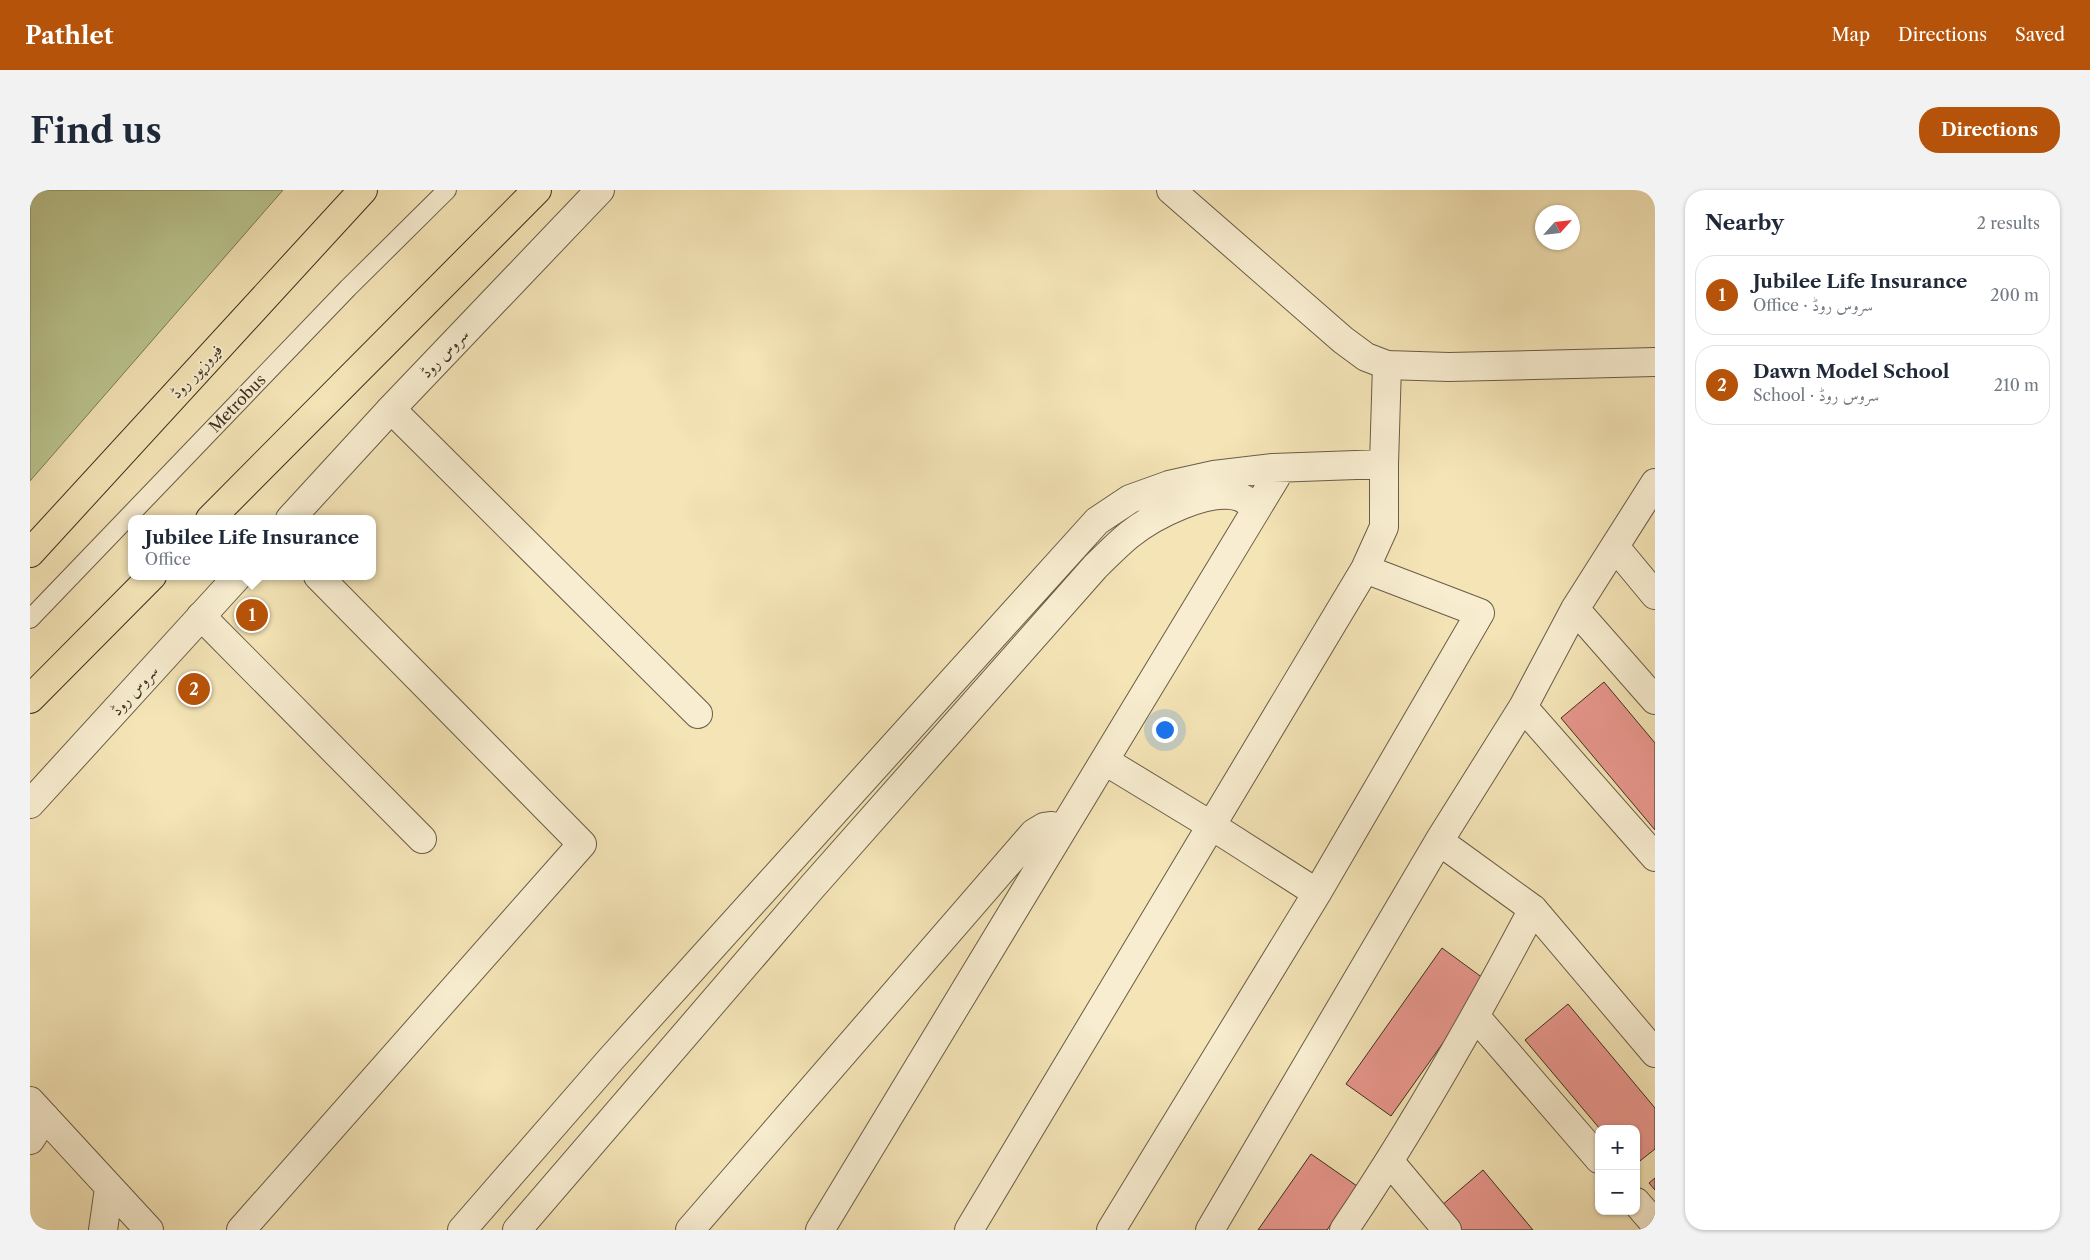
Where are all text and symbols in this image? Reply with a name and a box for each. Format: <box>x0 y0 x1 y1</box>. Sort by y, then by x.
text: Pathlet <box>25 21 113 50</box>
text: Map <box>1831 24 1870 46</box>
text: Directions <box>1898 24 1987 46</box>
text: Saved <box>2015 24 2065 46</box>
button: Directions <box>1919 107 2060 153</box>
text: Find us <box>30 109 162 152</box>
north arrow <box>1535 205 1580 250</box>
text: Nearby <box>1705 210 1784 235</box>
text: 2 results <box>1977 213 2040 233</box>
text: Jubilee Life Insurance <box>1753 270 1967 293</box>
text: 1 <box>1718 285 1726 305</box>
text: 200 m <box>1990 285 2039 305</box>
text: Office · سروس روڈ <box>1753 295 1873 315</box>
street label: سروس روڈ <box>416 324 473 383</box>
street label: فیروزپور روڈ <box>166 340 228 404</box>
text: Dawn Model School <box>1753 360 1950 383</box>
street label: Metrobus <box>204 370 270 436</box>
text: 2 <box>1717 375 1727 395</box>
text: 210 m <box>1994 375 2039 395</box>
text: School · سروس روڈ <box>1753 385 1879 405</box>
popup <box>128 515 376 580</box>
text: Jubilee Life Insurance <box>145 526 359 549</box>
text: Office <box>145 549 191 569</box>
pin: 1 <box>236 596 268 634</box>
street label: سروس روڈ <box>106 661 163 720</box>
pin: 2 <box>178 670 210 708</box>
your location <box>1152 717 1178 743</box>
map controls <box>1595 1125 1640 1215</box>
button: + <box>1595 1125 1640 1170</box>
button: − <box>1595 1170 1640 1215</box>

